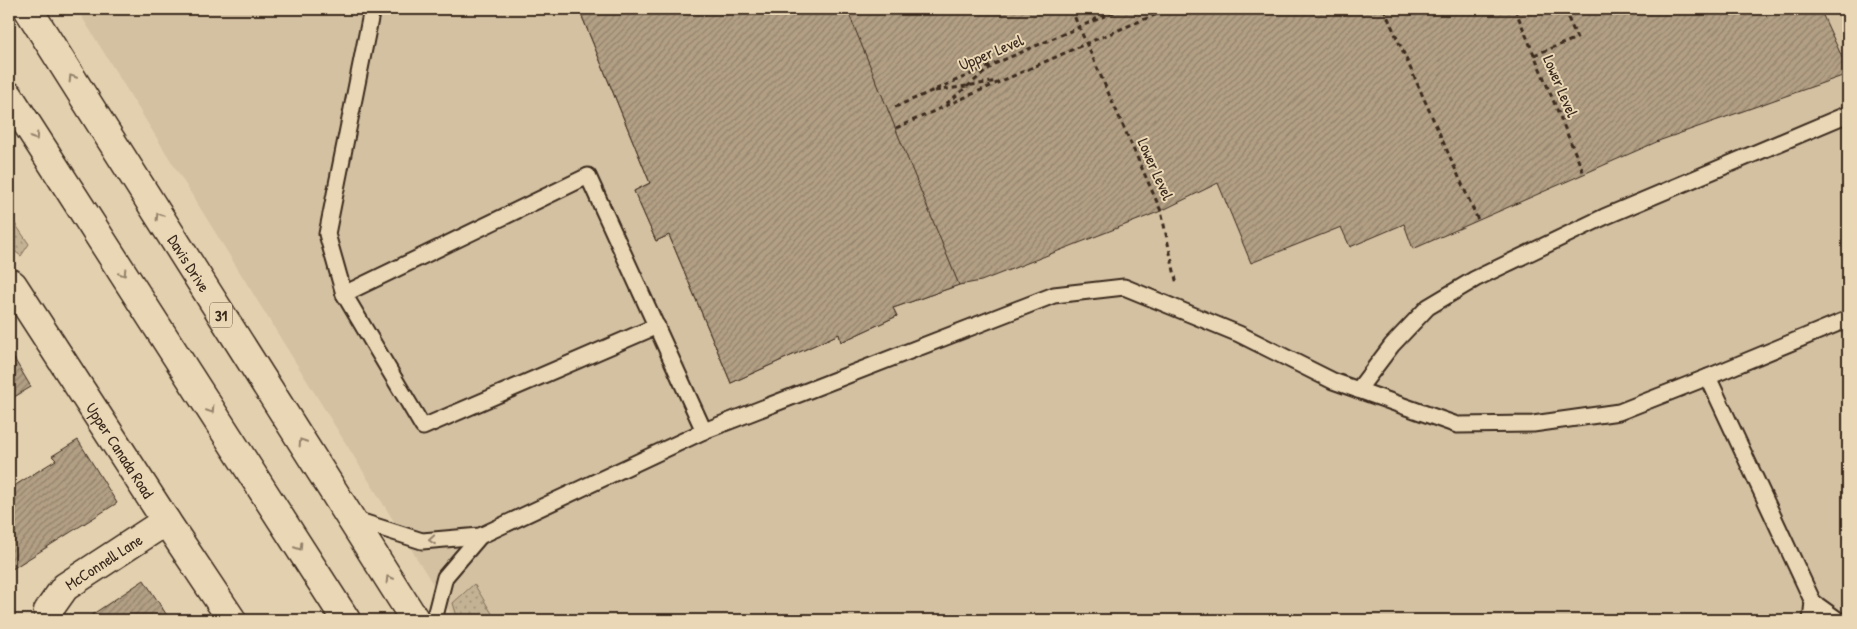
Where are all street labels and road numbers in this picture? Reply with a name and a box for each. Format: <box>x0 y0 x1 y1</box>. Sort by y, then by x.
street label: Upper Level <box>955 28 1027 75</box>
street label: Lower Level <box>1538 52 1584 121</box>
street label: Lower Level <box>1133 135 1180 204</box>
street label: Davis Drive <box>163 230 216 297</box>
road number: 31 <box>210 302 232 328</box>
street label: Upper Canada Road <box>81 398 159 502</box>
street label: McConnell Lane <box>61 528 147 595</box>

